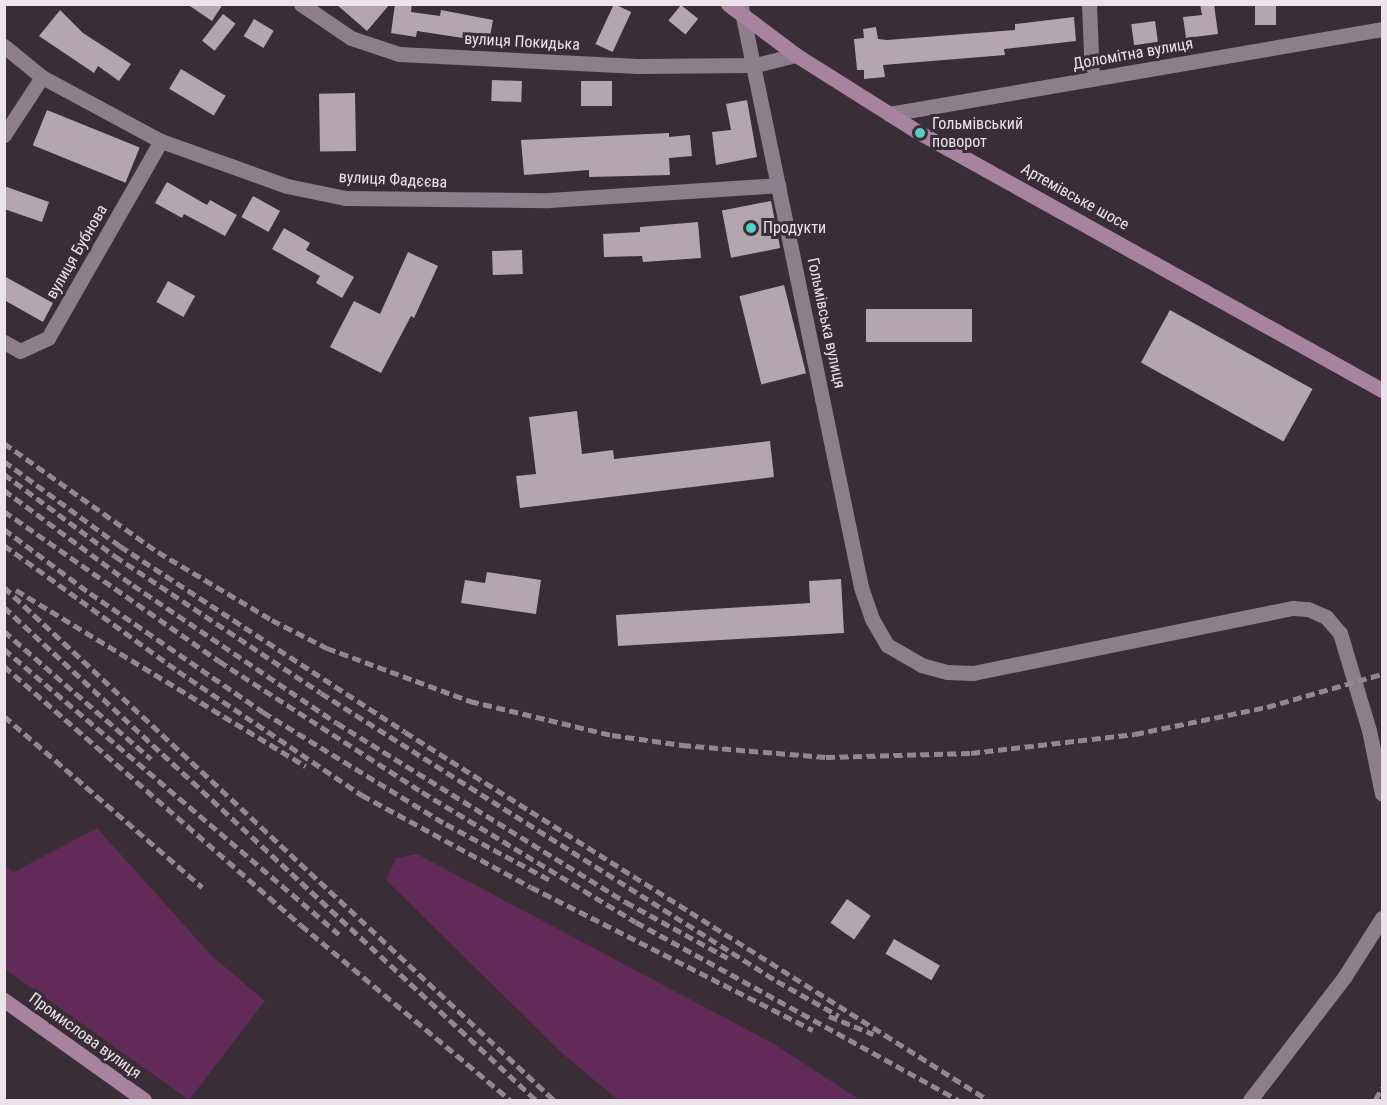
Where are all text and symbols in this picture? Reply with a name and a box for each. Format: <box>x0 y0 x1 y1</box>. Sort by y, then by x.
street label: вулиця Покидька <box>464 29 580 55</box>
street label: Доломітна вулиця <box>1071 34 1195 74</box>
place label: Гольмівський поворот <box>932 114 1023 152</box>
marker: Гольмівський поворот <box>913 126 927 140</box>
street label: Артемівське шосе <box>1018 159 1132 235</box>
street label: вулиця Фадєєва <box>338 168 448 192</box>
street label: вулиця Бубнова <box>42 202 112 302</box>
place label: Продукти <box>763 218 826 238</box>
marker: Продукти <box>744 221 758 235</box>
street label: Гольмівська вулиця <box>803 256 849 390</box>
street label: Промислова вулиця <box>25 989 145 1083</box>

